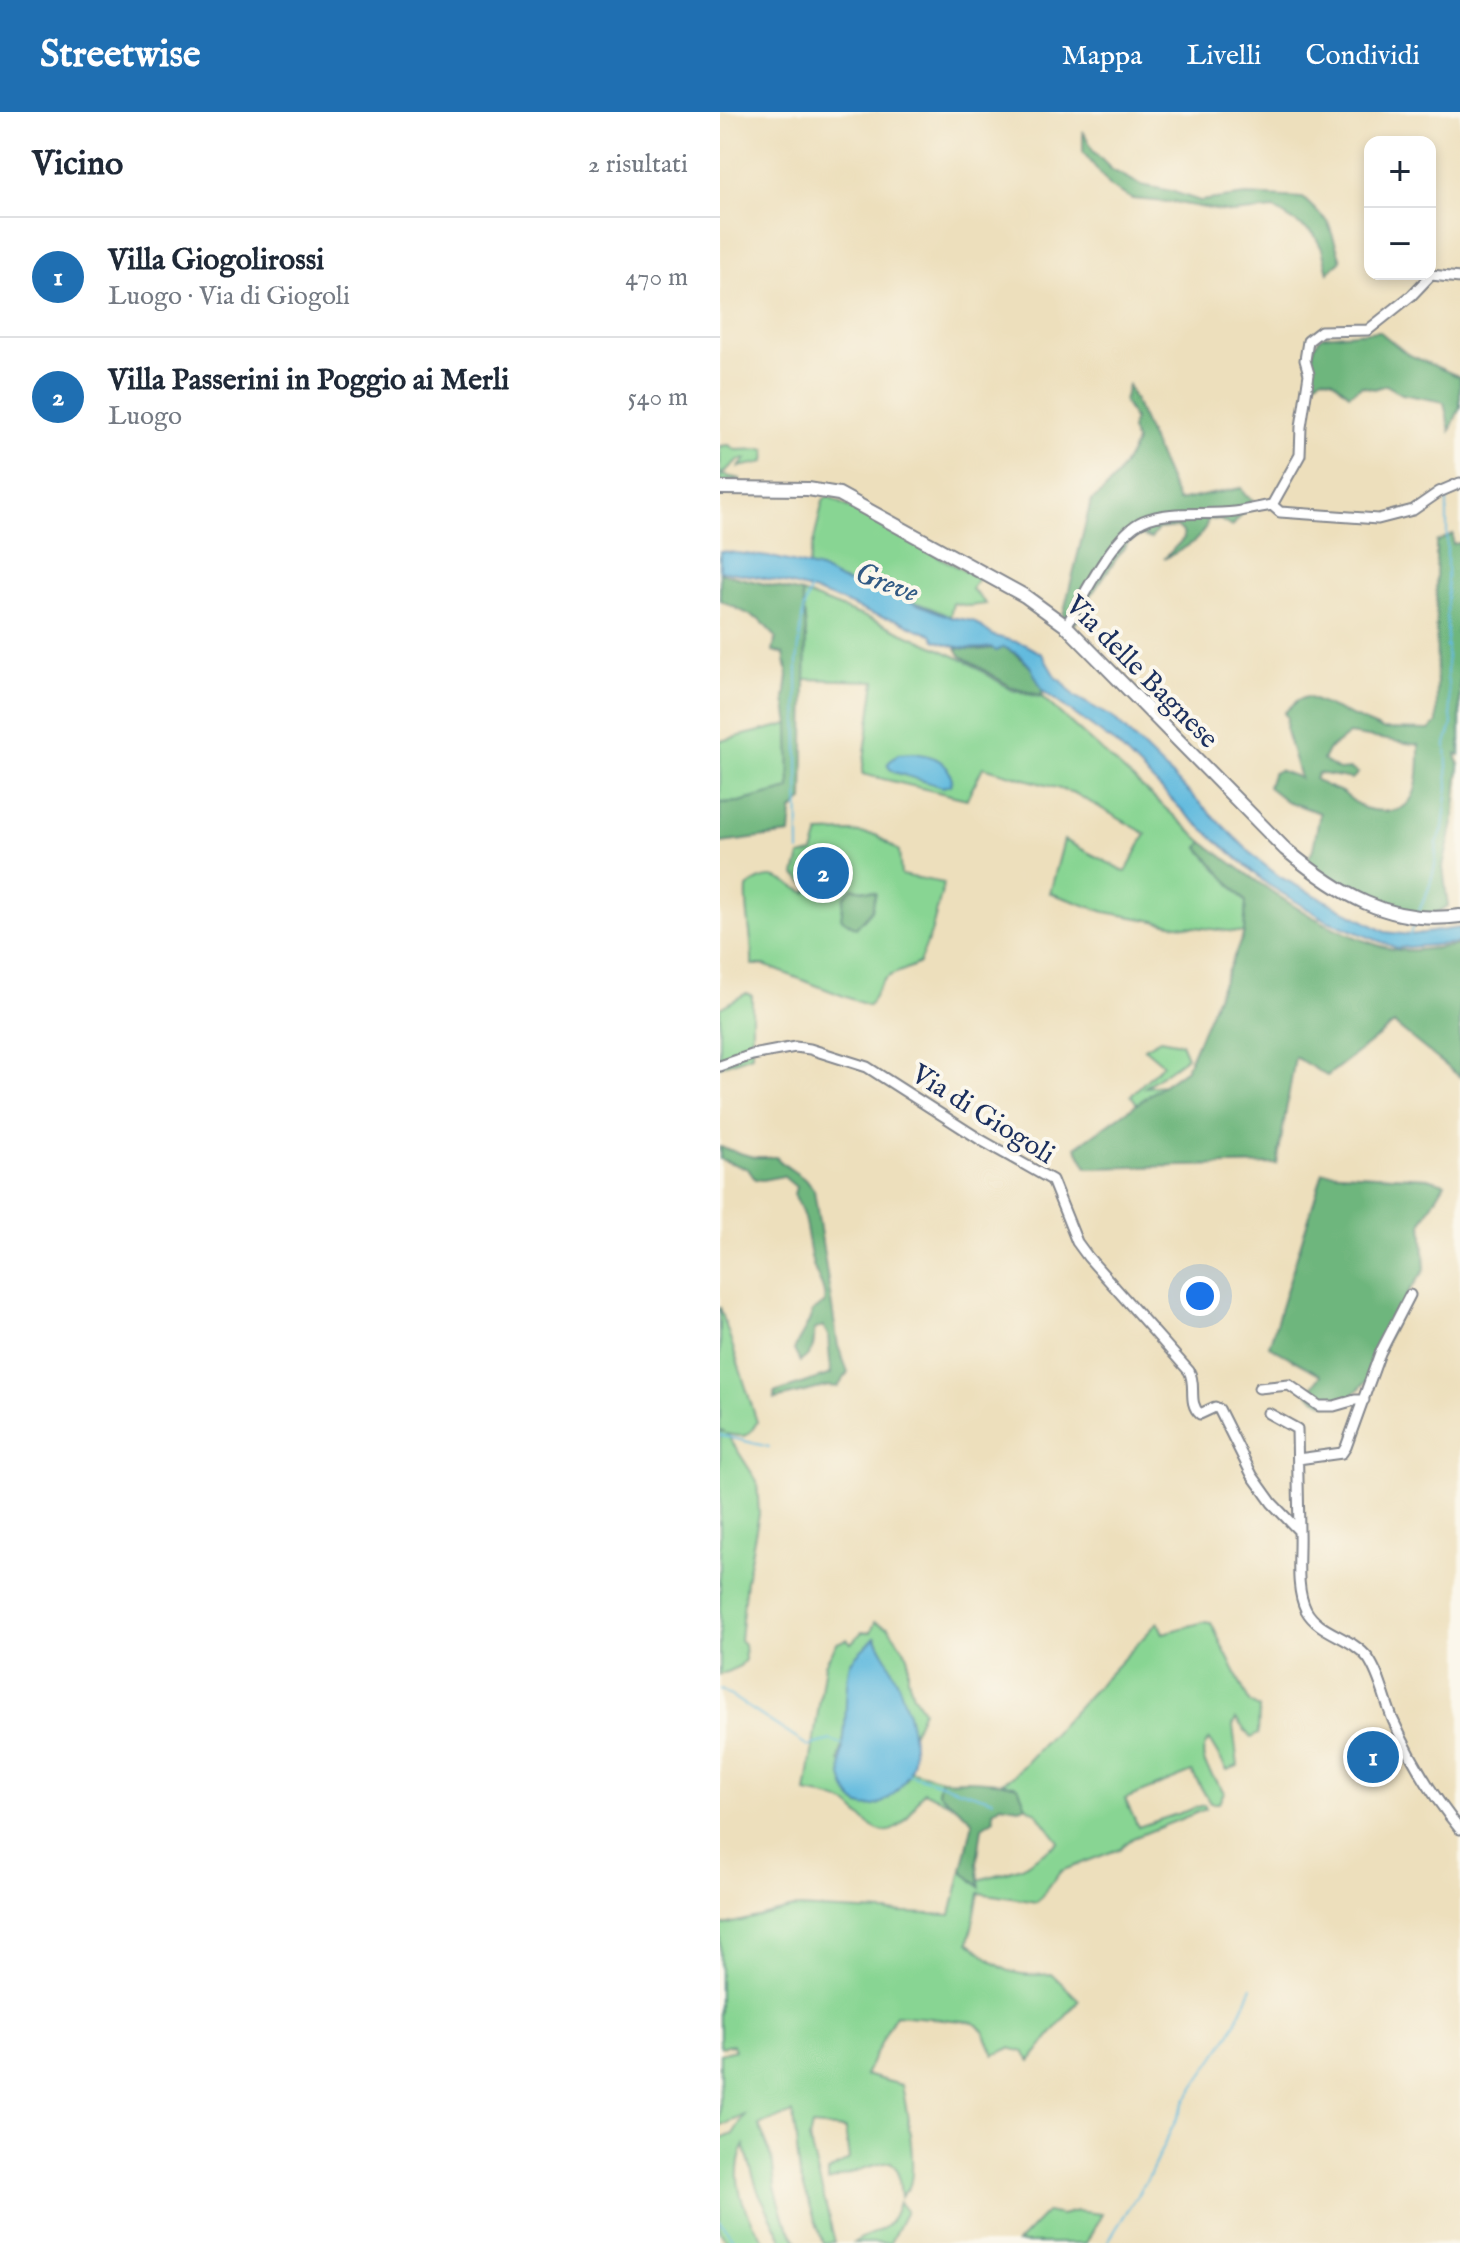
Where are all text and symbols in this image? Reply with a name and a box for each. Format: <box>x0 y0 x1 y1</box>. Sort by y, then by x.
text: Streetwise <box>40 32 200 80</box>
text: Mappa <box>1062 39 1142 74</box>
text: Livelli <box>1186 39 1262 74</box>
text: Condividi <box>1306 39 1420 74</box>
map controls <box>1364 136 1436 280</box>
button: + <box>1364 136 1436 208</box>
text: Vicino <box>32 143 123 186</box>
text: 2 risultati <box>588 148 688 181</box>
button: − <box>1364 208 1436 280</box>
text: Villa Giogolirossi <box>108 242 324 280</box>
text: 1 <box>53 261 63 294</box>
text: 470 m <box>625 261 688 294</box>
text: Luogo · Via di Giogoli <box>108 280 350 313</box>
text: Villa Passerini in Poggio ai Merli <box>108 362 509 400</box>
text: 2 <box>52 381 64 414</box>
text: 540 m <box>627 381 688 414</box>
text: Luogo <box>108 400 182 433</box>
water label: Greve <box>849 555 923 613</box>
street label: Via delle Bagnese <box>1057 588 1225 757</box>
pin: 2 <box>797 843 849 903</box>
street label: Via di Giogoli <box>904 1057 1061 1173</box>
your location <box>1180 1276 1220 1316</box>
pin: 1 <box>1347 1727 1399 1787</box>

